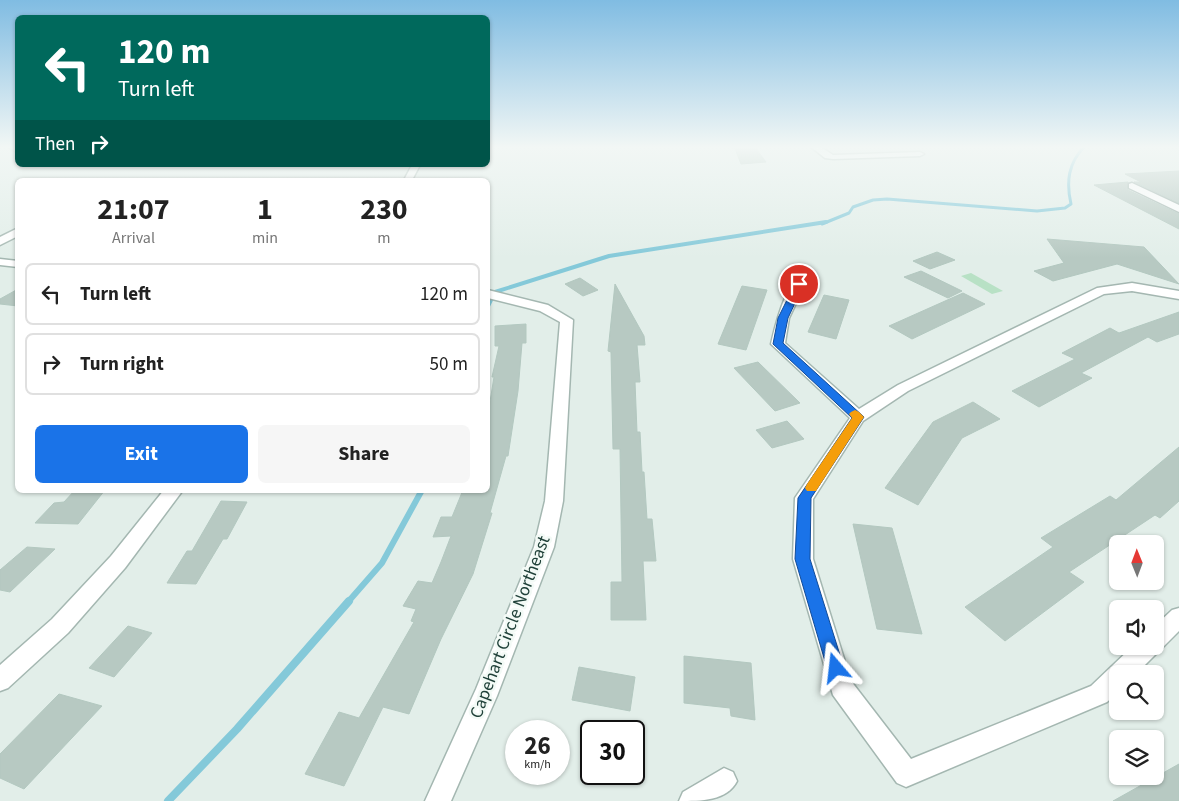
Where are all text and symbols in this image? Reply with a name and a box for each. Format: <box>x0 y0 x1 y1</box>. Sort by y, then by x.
text: 120 m <box>118 27 210 77</box>
icon: left <box>35 35 100 100</box>
text: Turn left <box>118 73 194 105</box>
icon: right <box>85 130 113 158</box>
text: Then <box>35 131 75 158</box>
text: 21:07 <box>97 188 170 231</box>
text: 1 <box>257 188 273 231</box>
text: 230 <box>360 188 408 231</box>
text: Arrival <box>112 227 155 249</box>
text: min <box>252 227 278 249</box>
text: m <box>377 227 391 249</box>
pin <box>778 263 820 305</box>
icon: arrive <box>785 270 813 298</box>
icon: left <box>37 280 65 308</box>
text: Turn left <box>80 281 151 308</box>
text: 120 m <box>420 281 468 308</box>
icon: right <box>37 350 65 378</box>
text: Turn right <box>80 351 164 378</box>
text: 50 m <box>430 351 468 378</box>
button: Exit <box>35 425 248 483</box>
button: Share <box>258 425 470 483</box>
street label: Capehart Circle Northeast <box>464 532 556 722</box>
north arrow <box>1109 535 1164 590</box>
map controls <box>1109 535 1164 785</box>
button: sound <box>1109 600 1164 655</box>
position arrow <box>809 641 861 693</box>
button: search <box>1109 665 1164 720</box>
speed limit sign: 30 <box>580 720 645 785</box>
text: 26 <box>524 728 551 764</box>
button: layers <box>1109 730 1164 785</box>
text: km/h <box>524 756 551 773</box>

